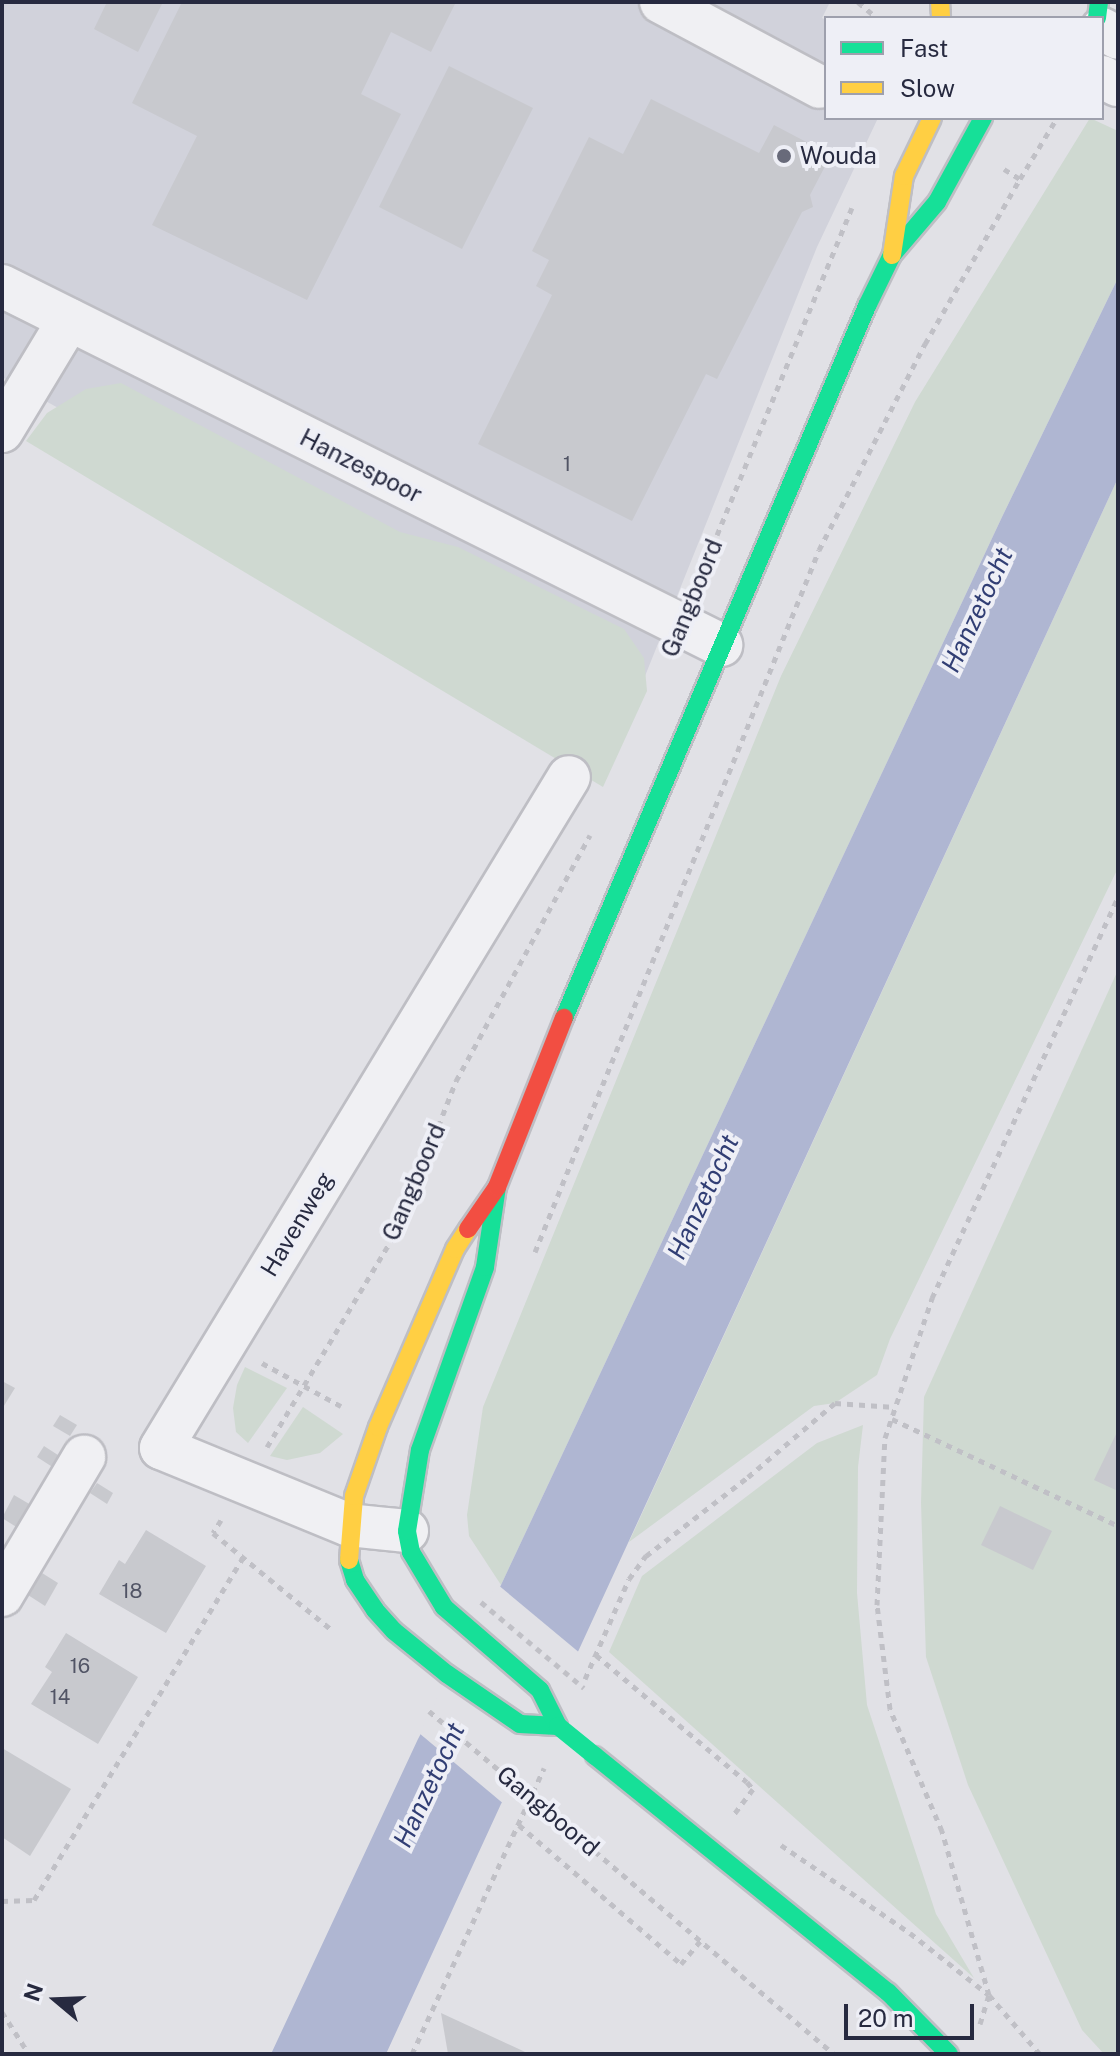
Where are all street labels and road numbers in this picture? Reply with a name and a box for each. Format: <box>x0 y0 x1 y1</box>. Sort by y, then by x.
street label: Hanzespoor <box>295 423 427 509</box>
street label: Gangboord <box>655 535 729 661</box>
street label: Gangboord <box>376 1119 452 1245</box>
street label: Havenweg <box>255 1166 339 1282</box>
street label: Gangboord <box>491 1760 605 1862</box>

